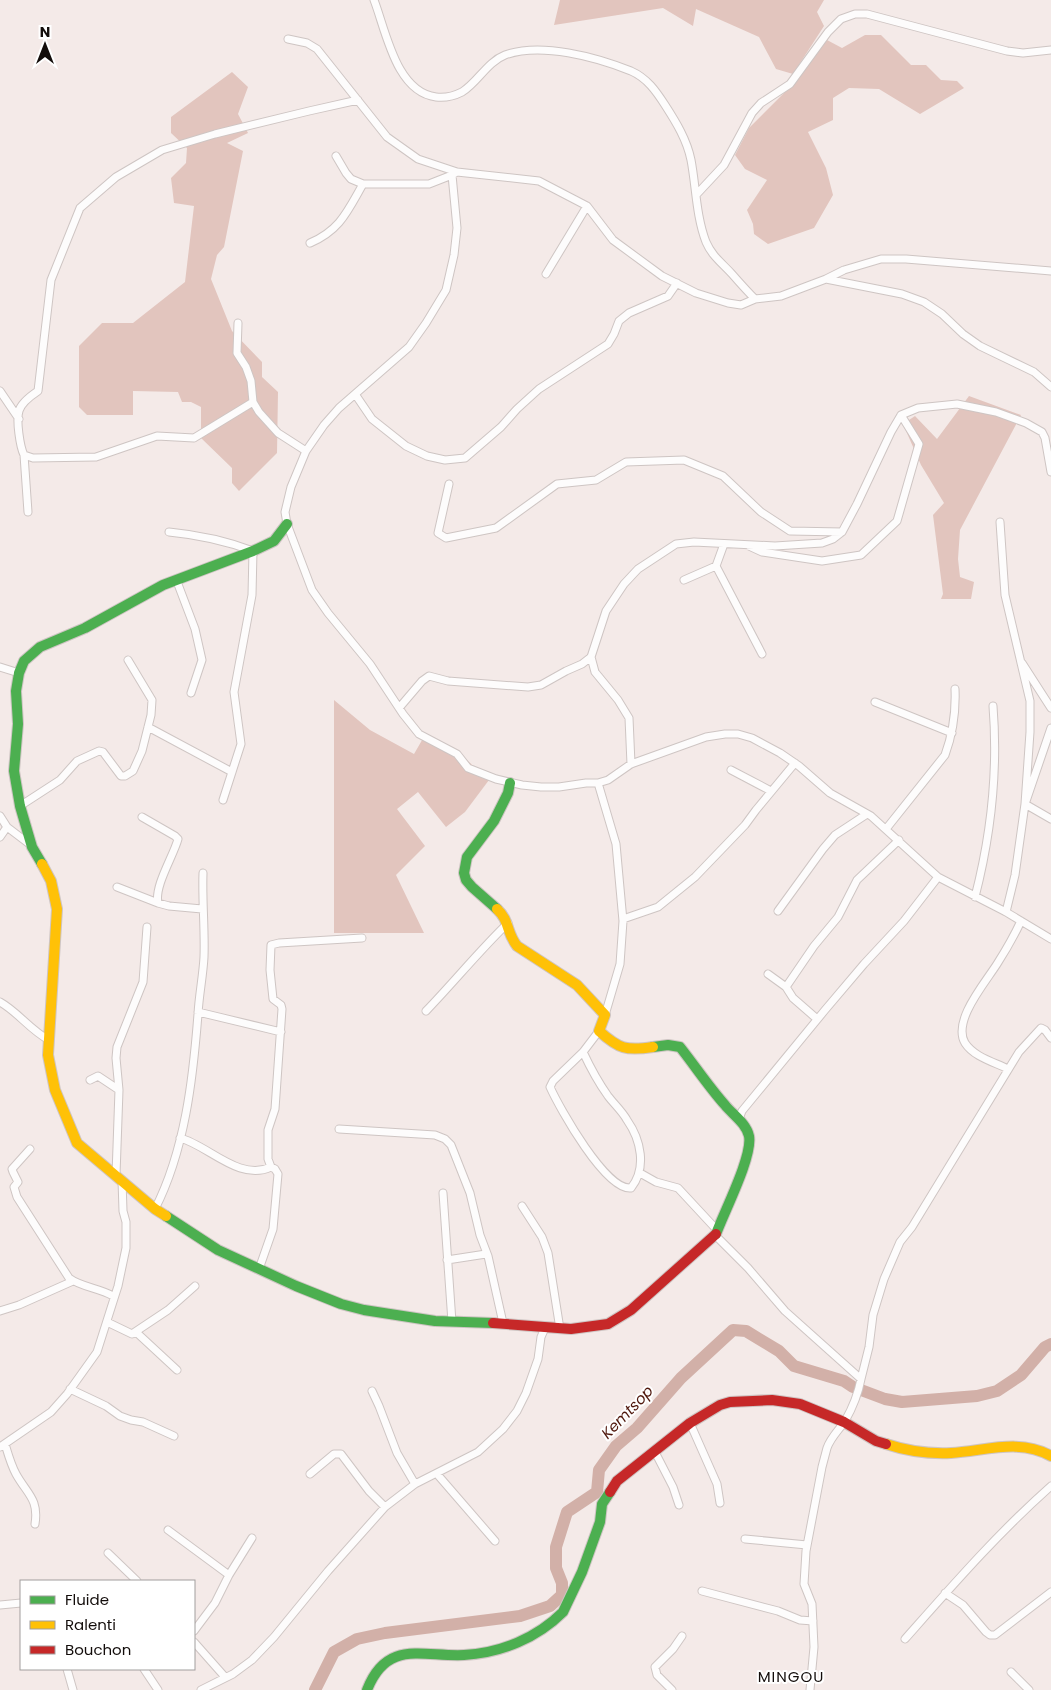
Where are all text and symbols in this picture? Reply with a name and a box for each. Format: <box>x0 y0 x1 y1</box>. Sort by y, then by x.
north arrow <box>20 20 70 70</box>
text: N <box>40 22 50 42</box>
water label: Kemtsop <box>596 1381 658 1443</box>
legend <box>20 1580 195 1670</box>
text: Fluide <box>65 1589 109 1610</box>
text: Ralenti <box>65 1614 116 1635</box>
text: Bouchon <box>65 1639 131 1660</box>
district label: MINGOU <box>758 1666 824 1687</box>

